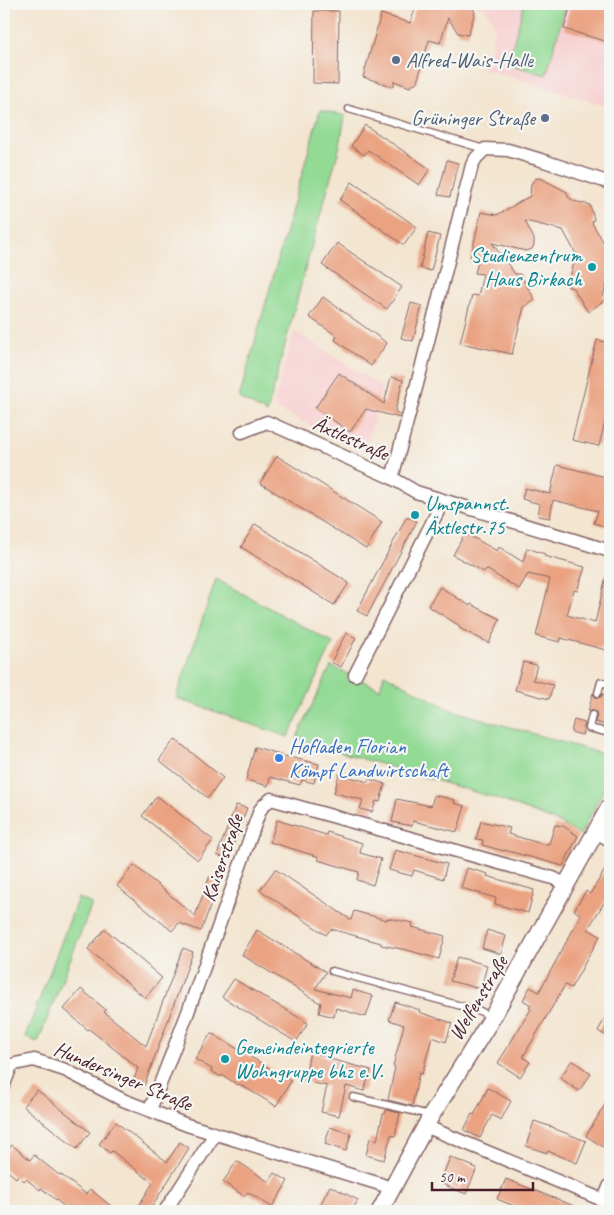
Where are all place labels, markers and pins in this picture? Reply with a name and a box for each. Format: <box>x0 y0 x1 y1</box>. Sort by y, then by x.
place label: Alfred-Wais-Halle <box>406 47 534 73</box>
marker: Alfred-Wais-Halle <box>390 54 402 66</box>
place label: Grüninger Straße <box>411 105 537 131</box>
marker: Grüninger Straße <box>539 112 551 124</box>
place label: Studienzentrum Haus Birkach <box>470 242 583 292</box>
marker: Studienzentrum Haus Birkach <box>586 261 598 273</box>
place label: Umspannst. Äxtlestr.75 <box>425 490 510 540</box>
marker: Umspannst. Äxtlestr.75 <box>409 509 421 521</box>
place label: Hofladen Florian Kömpf Landwirtschaft <box>289 733 450 783</box>
marker: Hofladen Florian Kömpf Landwirtschaft <box>273 752 285 764</box>
place label: Gemeindeintegrierte Wohngruppe bhz e.V. <box>235 1034 384 1084</box>
marker: Gemeindeintegrierte Wohngruppe bhz e.V. <box>219 1053 231 1065</box>

